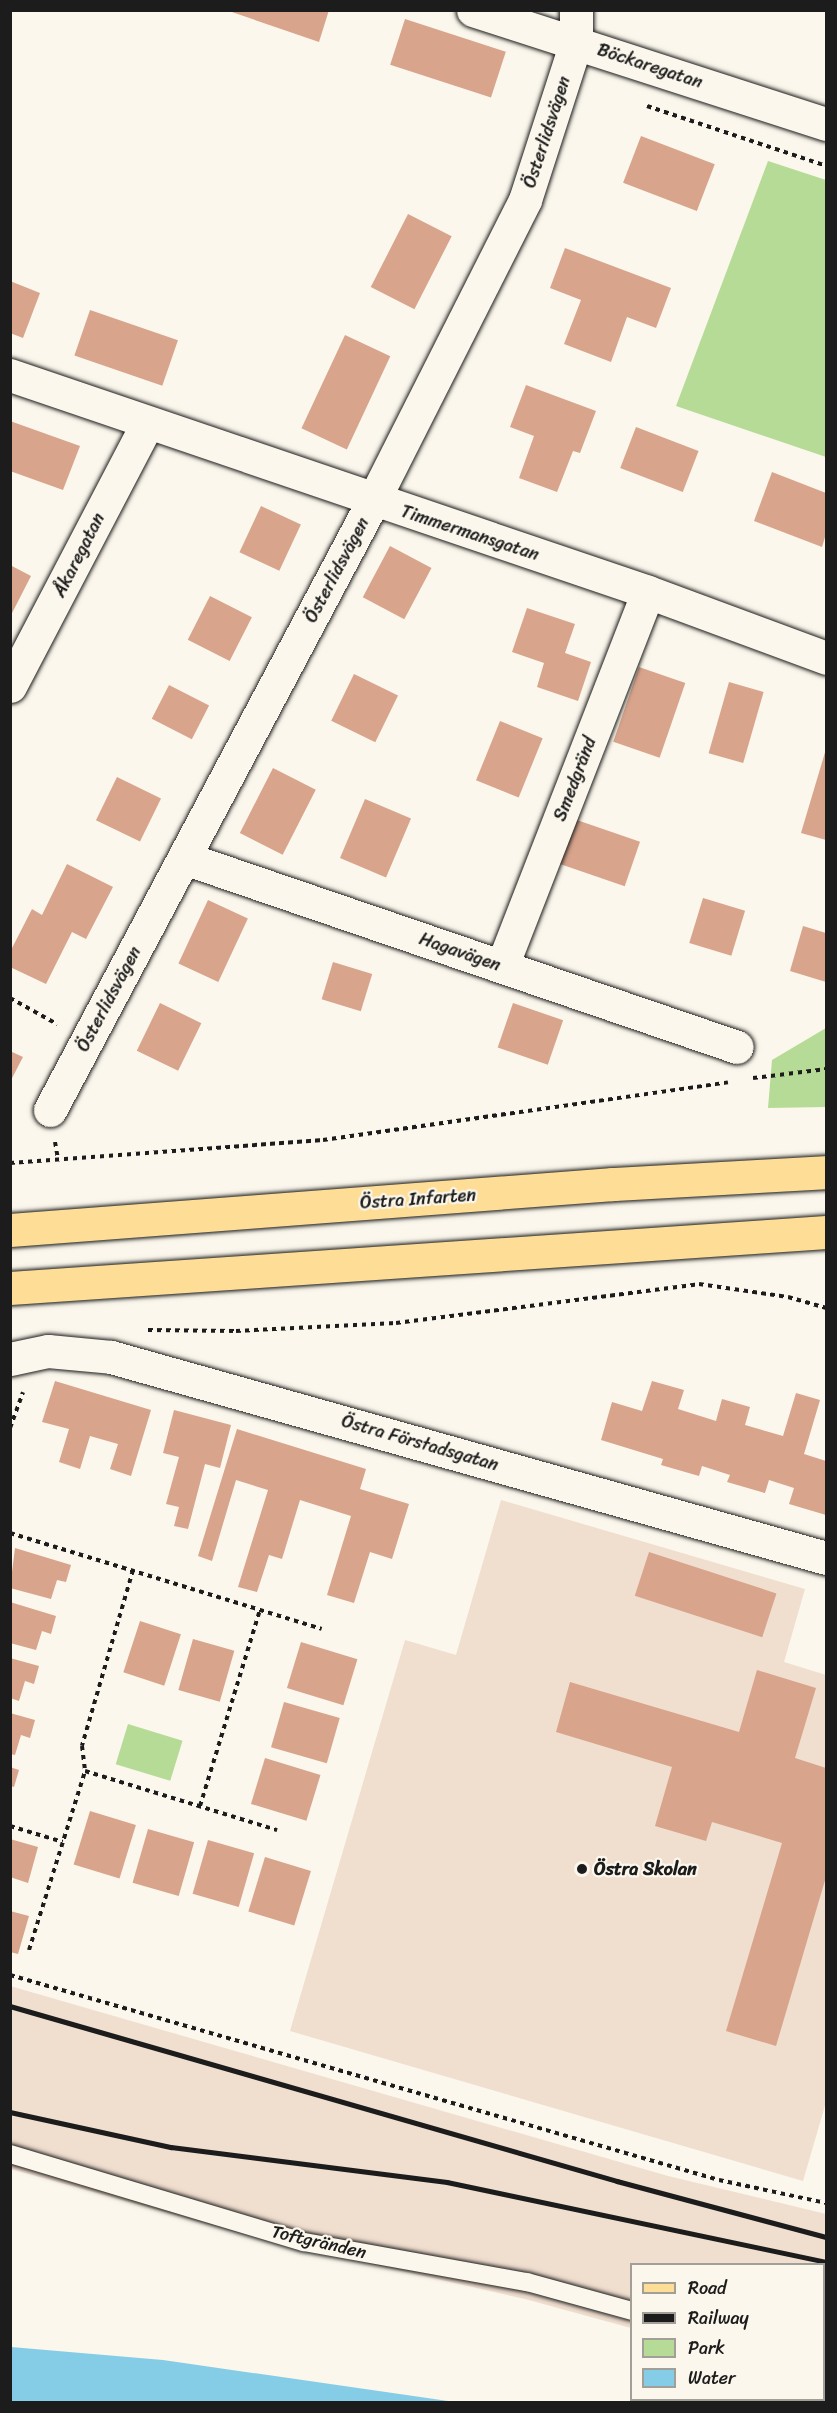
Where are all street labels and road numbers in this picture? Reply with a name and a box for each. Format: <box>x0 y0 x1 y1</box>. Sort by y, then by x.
street label: Böckaregatan <box>595 39 705 93</box>
street label: Österlidsvägen <box>519 73 575 191</box>
street label: Timmermansgatan <box>398 500 542 566</box>
street label: Åkaregatan <box>49 509 109 601</box>
street label: Österlidsvägen <box>300 514 374 626</box>
street label: Smedgränd <box>549 734 601 824</box>
street label: Hagavägen <box>416 928 504 976</box>
street label: Österlidsvägen <box>72 943 146 1055</box>
street label: Östra Infarten <box>359 1184 477 1214</box>
street label: Östra Förstadsgatan <box>339 1410 501 1476</box>
street label: Toftgränden <box>270 2221 368 2263</box>

